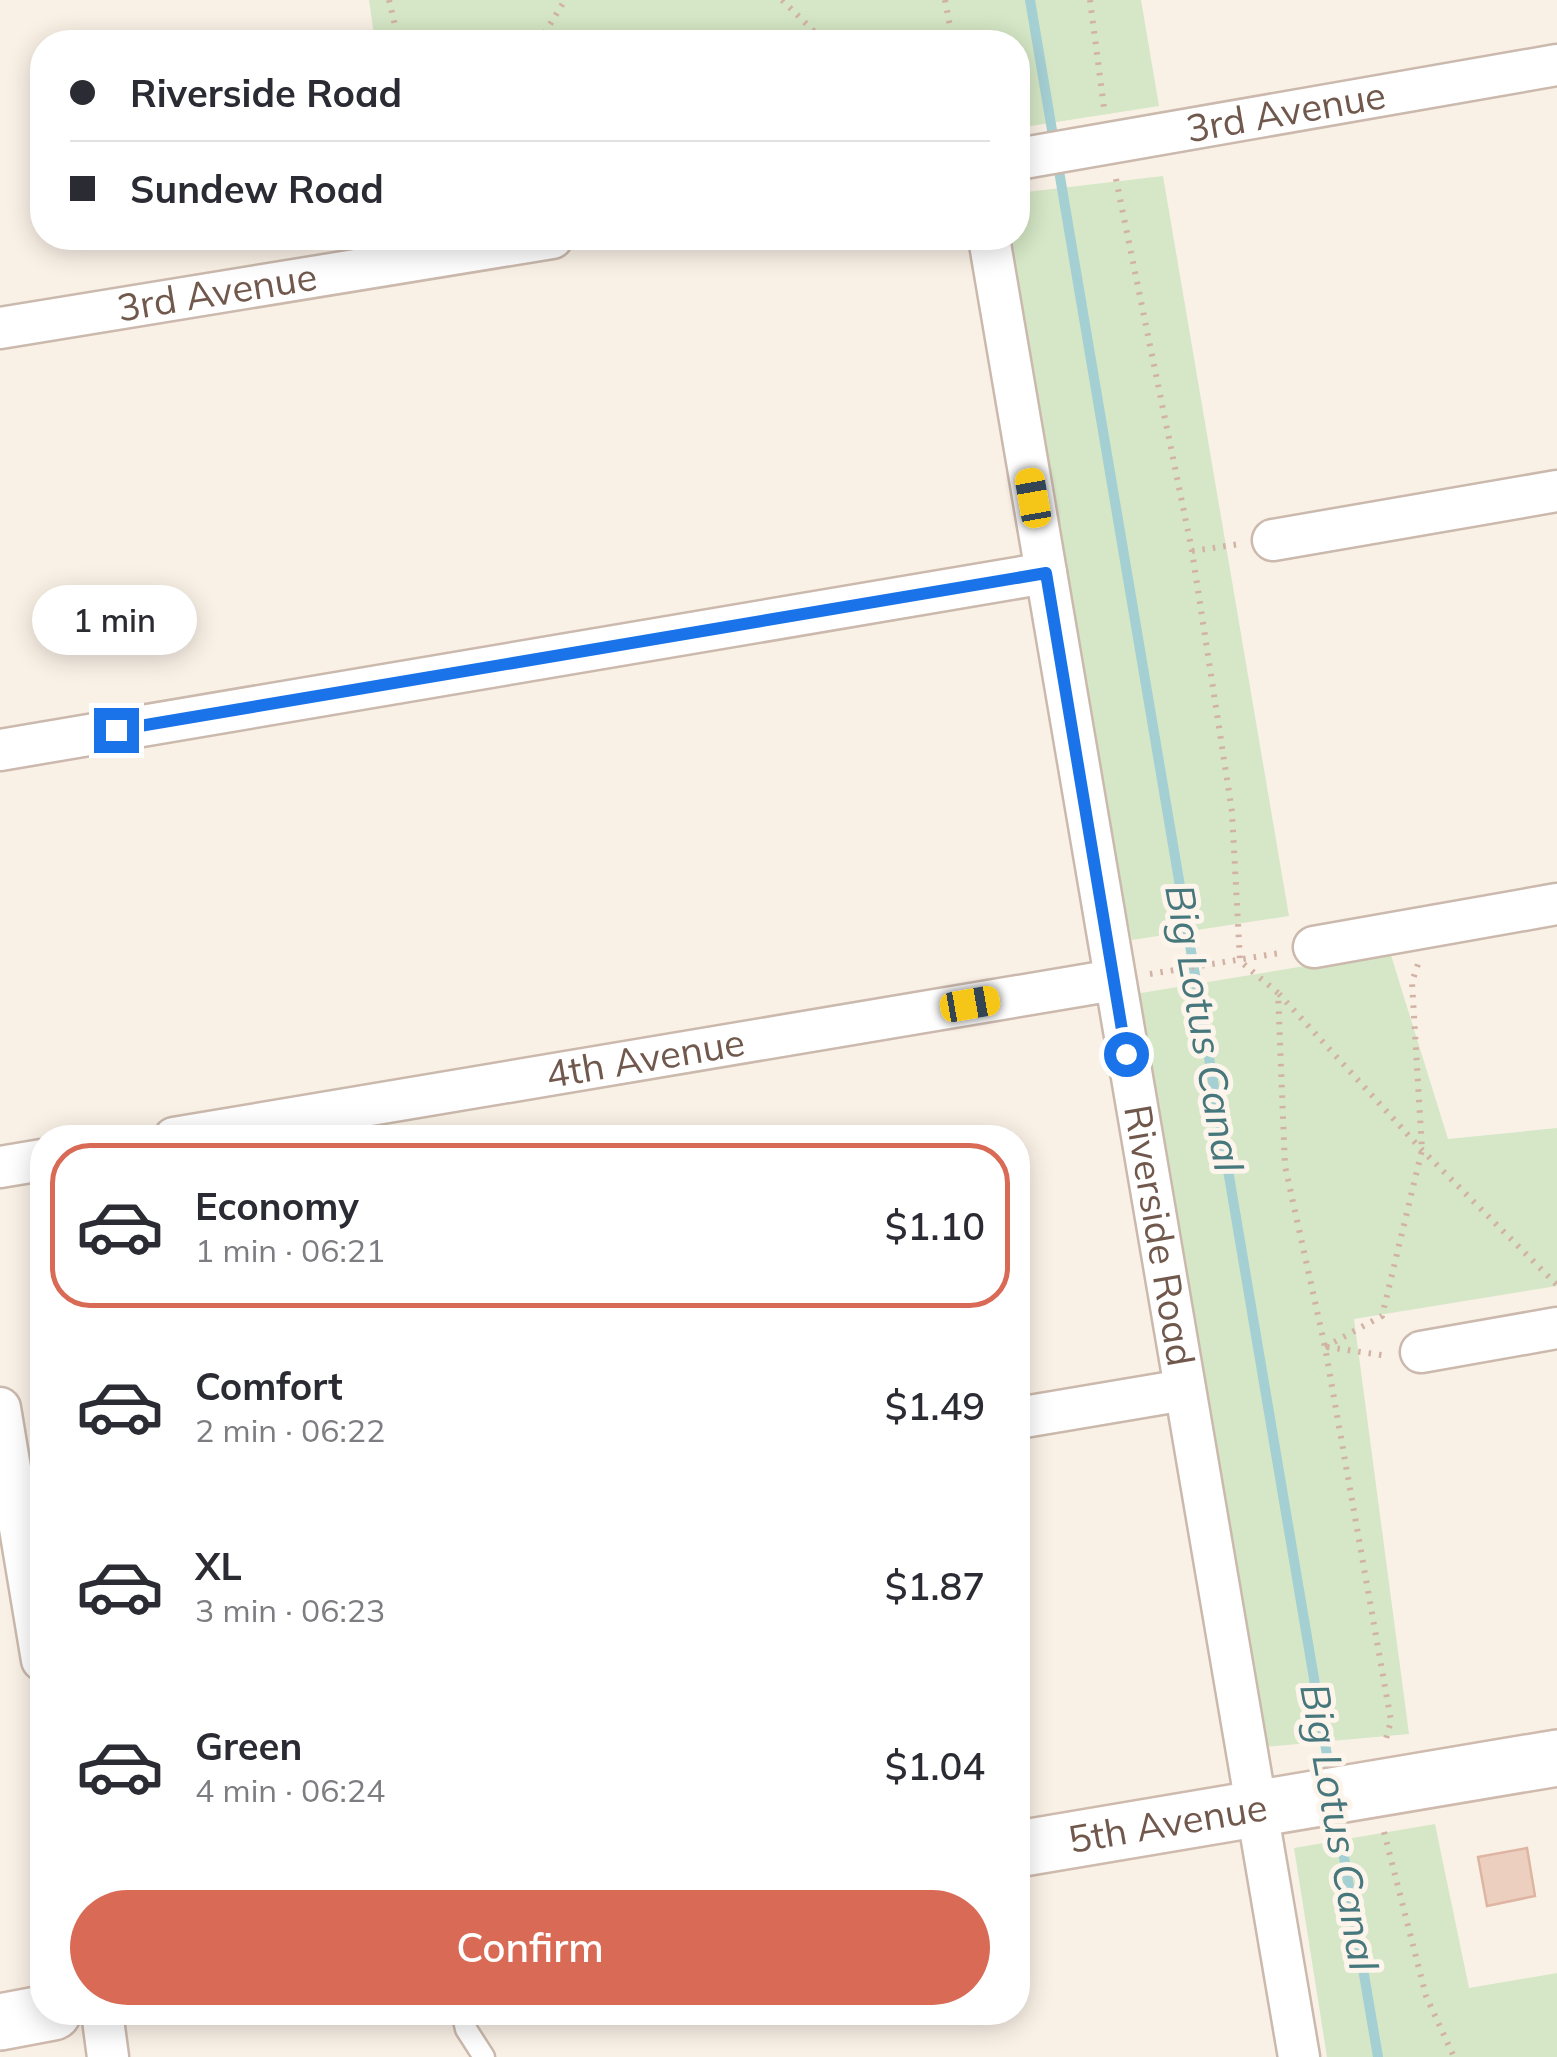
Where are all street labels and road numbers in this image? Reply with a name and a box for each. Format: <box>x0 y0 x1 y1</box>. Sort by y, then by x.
street label: 3rd Avenue <box>1182 70 1389 152</box>
street label: 3rd Avenue <box>114 252 320 332</box>
street label: 4th Avenue <box>542 1017 748 1098</box>
street label: Riverside Road <box>1114 1101 1206 1370</box>
street label: 5th Avenue <box>1065 1782 1271 1863</box>

